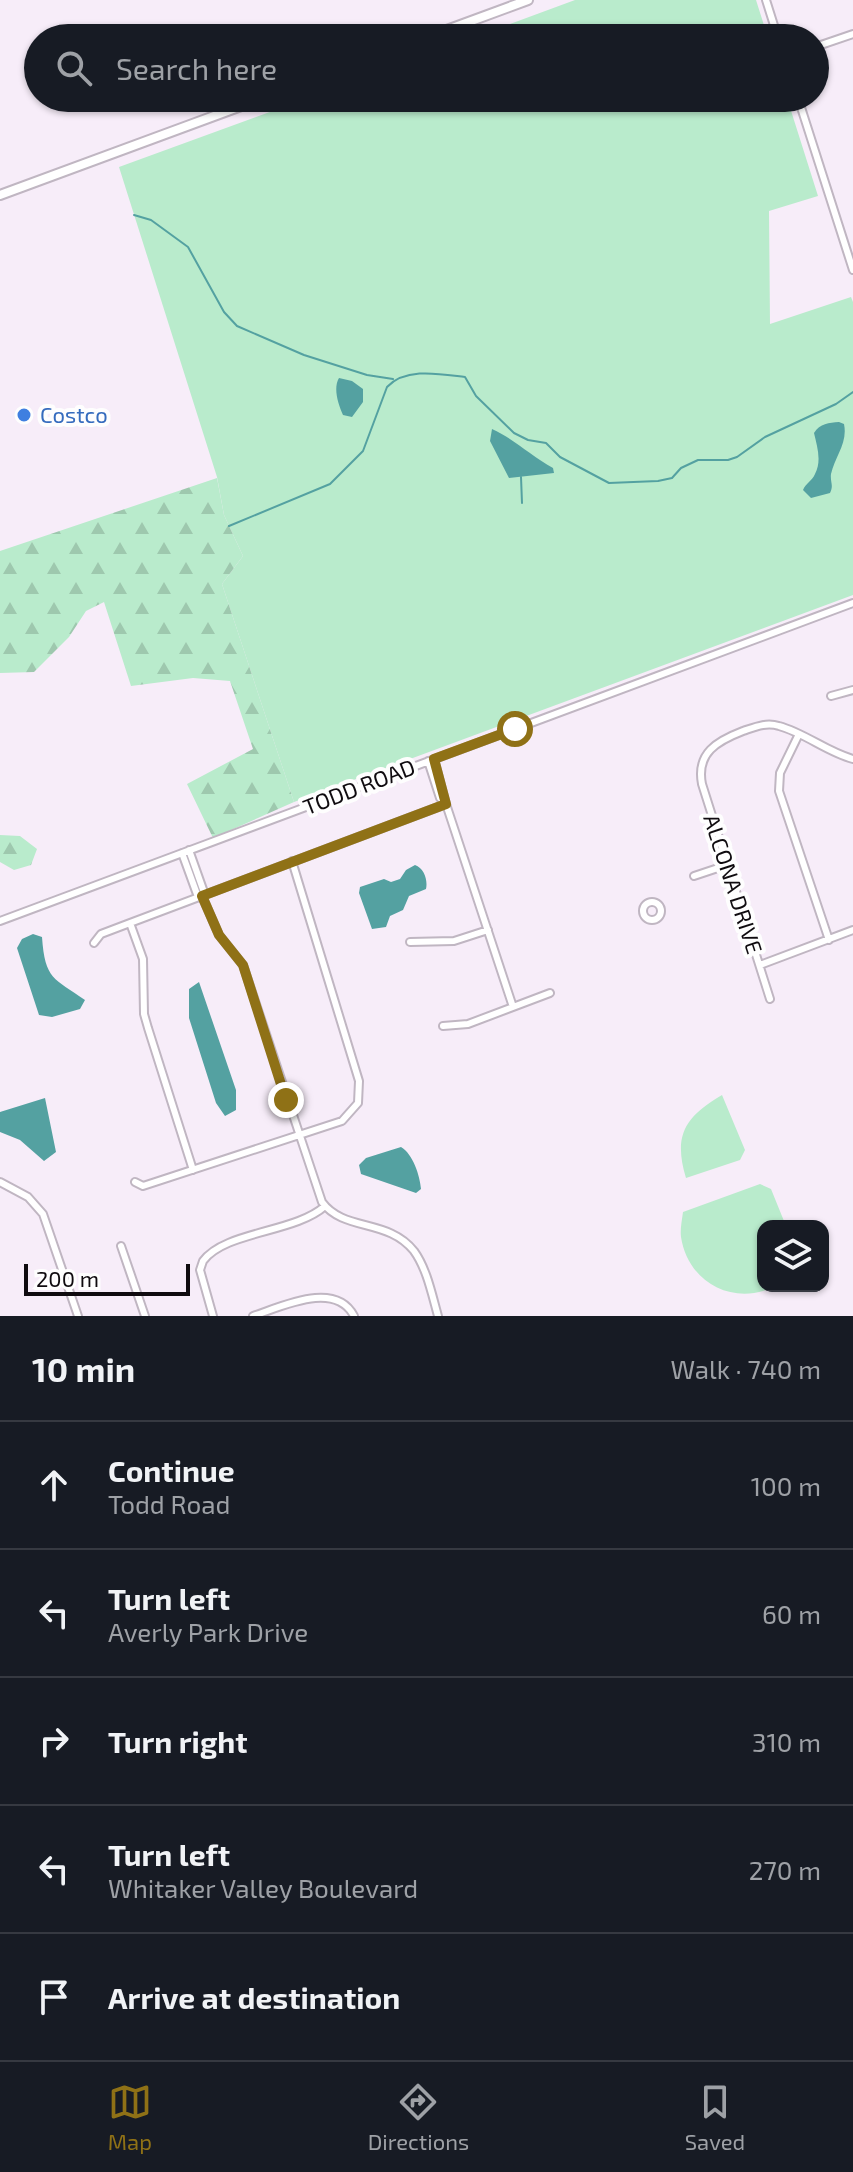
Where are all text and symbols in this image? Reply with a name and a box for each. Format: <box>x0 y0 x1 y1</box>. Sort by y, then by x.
search box <box>24 24 829 112</box>
icon: search <box>52 46 96 90</box>
text: Search here <box>116 50 277 86</box>
place label: Costco <box>40 401 108 427</box>
marker: Costco <box>15 406 33 424</box>
route start <box>497 711 533 747</box>
street label: TODD ROAD <box>299 753 418 819</box>
street label: ALCONA DRIVE <box>699 811 769 957</box>
route end <box>268 1082 304 1118</box>
map controls <box>757 1220 829 1292</box>
button: layers <box>757 1220 829 1292</box>
scale bar <box>24 1260 190 1296</box>
text: 200 m <box>36 1265 99 1291</box>
text: 10 min <box>32 1348 135 1389</box>
text: Walk · 740 m <box>670 1353 821 1384</box>
text: Continue <box>108 1452 235 1488</box>
icon: ahead <box>32 1463 76 1507</box>
text: 100 m <box>751 1470 821 1501</box>
text: Todd Road <box>108 1488 230 1519</box>
text: Turn left <box>108 1580 230 1616</box>
icon: left <box>32 1591 76 1635</box>
text: 60 m <box>762 1598 821 1629</box>
text: Averly Park Drive <box>108 1616 308 1647</box>
icon: right <box>32 1719 76 1763</box>
text: Turn right <box>108 1723 248 1759</box>
text: 310 m <box>752 1726 821 1757</box>
text: Turn left <box>108 1836 230 1872</box>
icon: left <box>32 1847 76 1891</box>
text: 270 m <box>749 1854 821 1885</box>
text: Whitaker Valley Boulevard <box>108 1872 418 1903</box>
icon: arrive <box>32 1975 76 2019</box>
text: Arrive at destination <box>108 1979 400 2015</box>
tab: Map <box>108 2080 152 2154</box>
tab: Directions <box>368 2080 469 2154</box>
tab: Saved <box>685 2080 745 2154</box>

